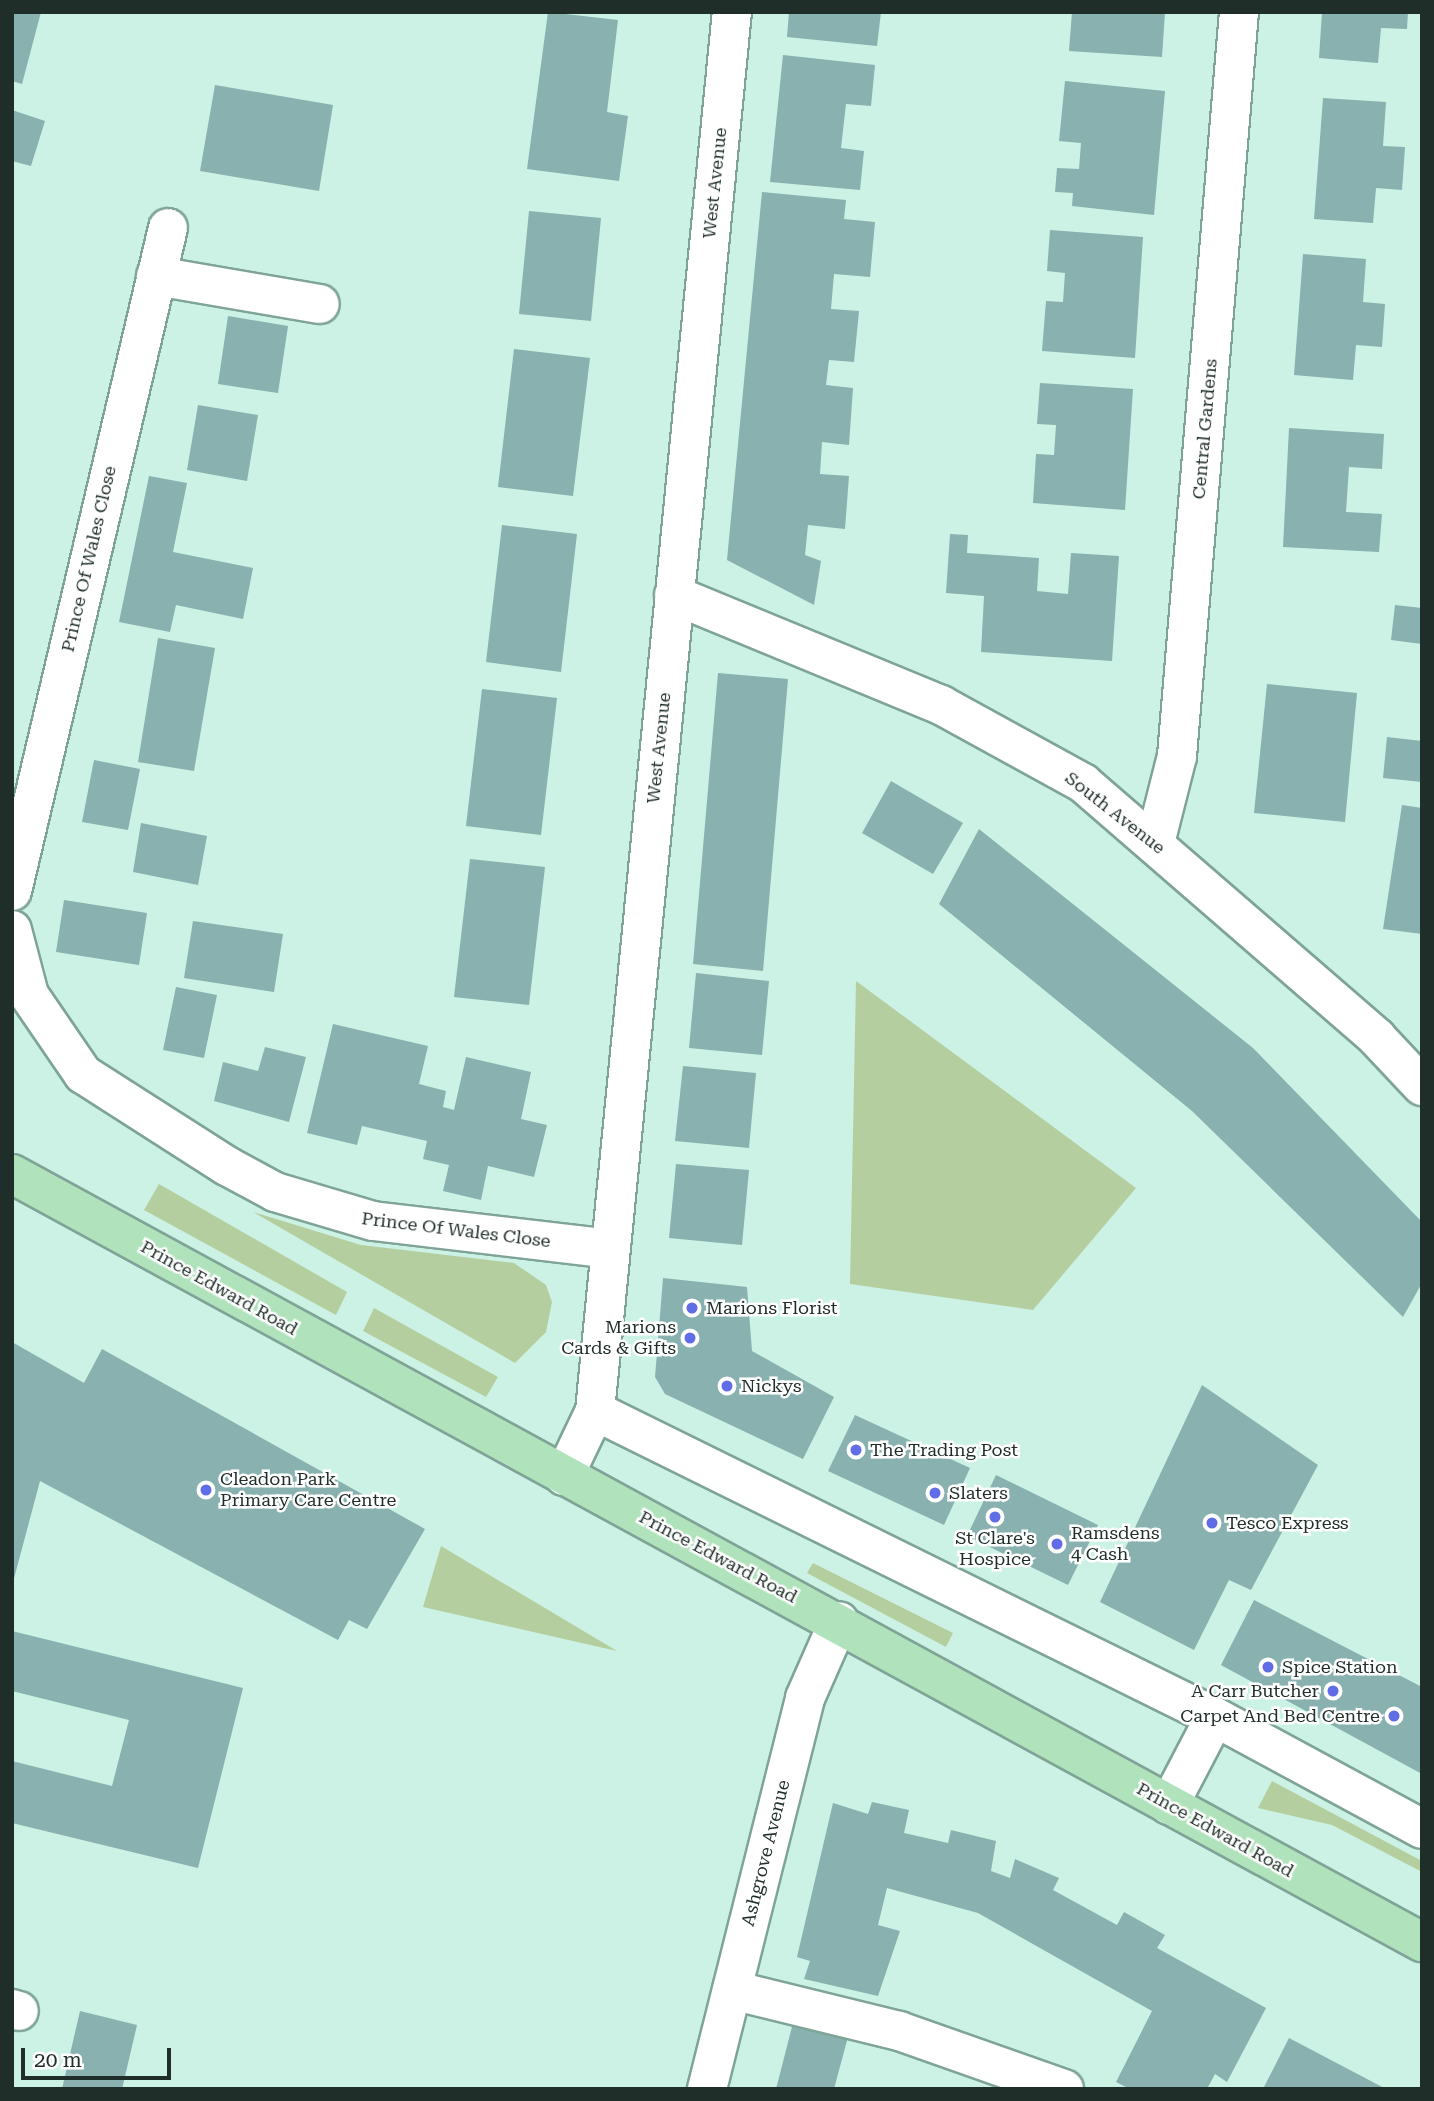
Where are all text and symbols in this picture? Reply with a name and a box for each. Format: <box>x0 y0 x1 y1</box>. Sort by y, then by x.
street label: West Avenue <box>698 126 732 240</box>
street label: Central Gardens <box>1188 358 1222 500</box>
street label: Prince Of Wales Close <box>57 464 121 654</box>
street label: West Avenue <box>642 691 676 805</box>
street label: South Avenue <box>1061 767 1169 859</box>
street label: Prince Of Wales Close <box>360 1208 552 1252</box>
street label: Prince Edward Road <box>137 1236 301 1340</box>
place label: Marions Florist <box>706 1297 838 1319</box>
marker: Marions Florist <box>684 1300 700 1316</box>
place label: Marions Cards & Gifts <box>561 1317 676 1360</box>
marker: Marions Cards & Gifts <box>682 1330 698 1346</box>
place label: Nickys <box>741 1375 801 1397</box>
marker: Nickys <box>719 1378 735 1394</box>
place label: The Trading Post <box>870 1439 1018 1461</box>
marker: The Trading Post <box>848 1442 864 1458</box>
place label: Cleadon Park Primary Care Centre <box>220 1469 397 1512</box>
marker: Cleadon Park Primary Care Centre <box>198 1482 214 1498</box>
place label: Slaters <box>949 1482 1008 1504</box>
marker: Slaters <box>927 1485 943 1501</box>
street label: Prince Edward Road <box>635 1506 801 1608</box>
marker: St Clare's Hospice <box>987 1509 1003 1525</box>
place label: Tesco Express <box>1226 1512 1349 1534</box>
marker: Tesco Express <box>1204 1515 1220 1531</box>
place label: Ramsdens 4 Cash <box>1071 1523 1160 1566</box>
place label: St Clare's Hospice <box>955 1528 1035 1570</box>
marker: Ramsdens 4 Cash <box>1049 1536 1065 1552</box>
place label: Spice Station <box>1282 1656 1398 1678</box>
marker: Spice Station <box>1260 1659 1276 1675</box>
place label: A Carr Butcher <box>1191 1680 1319 1702</box>
marker: A Carr Butcher <box>1325 1683 1341 1699</box>
place label: Carpet And Bed Centre <box>1180 1705 1380 1727</box>
marker: Carpet And Bed Centre <box>1386 1708 1402 1724</box>
street label: Ashgrove Avenue <box>737 1778 795 1928</box>
street label: Prince Edward Road <box>1133 1778 1297 1882</box>
scale bar <box>24 2035 175 2078</box>
text: 20 m <box>34 2048 82 2072</box>

